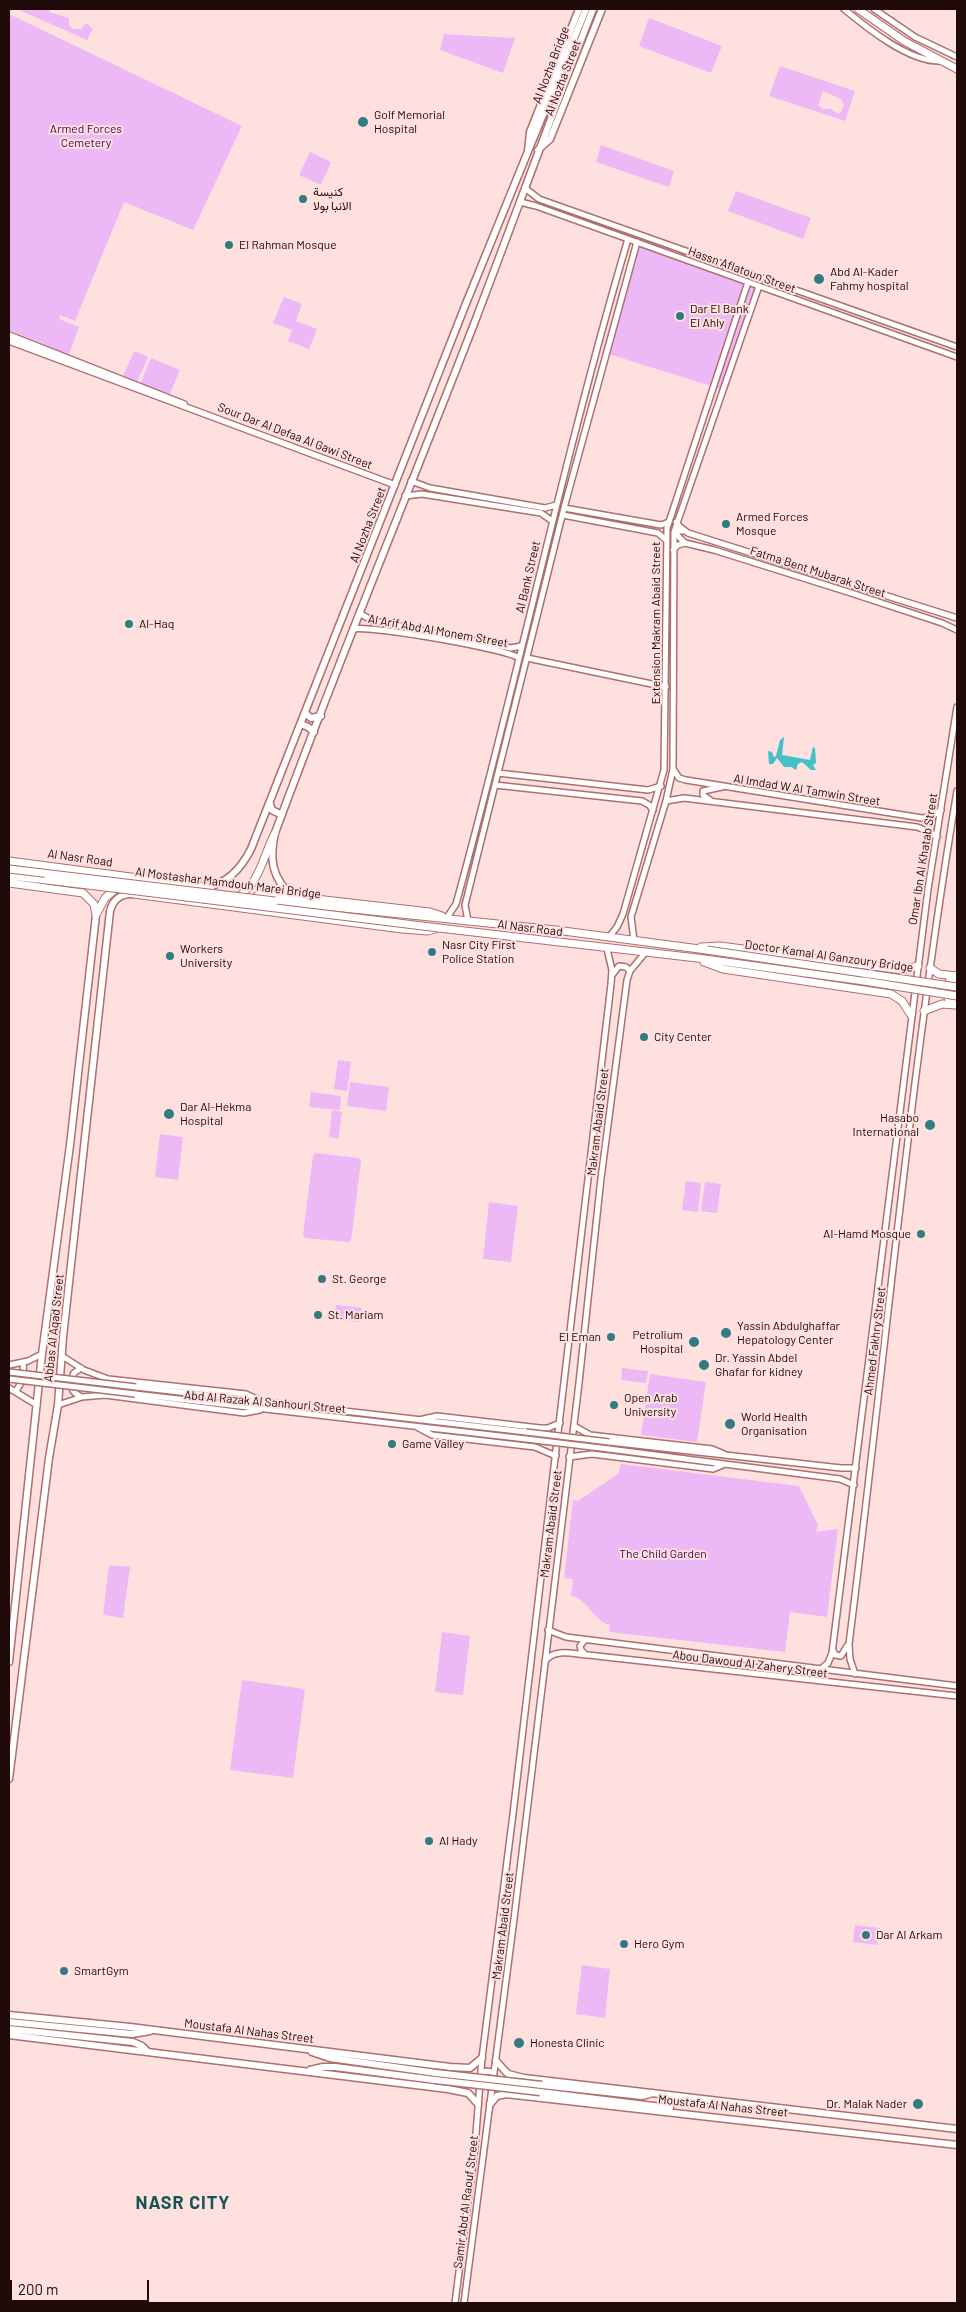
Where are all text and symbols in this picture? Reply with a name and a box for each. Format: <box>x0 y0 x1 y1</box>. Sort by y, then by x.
street label: Al Nozha Bridge <box>530 24 572 106</box>
street label: Al Nozha Street <box>542 38 584 118</box>
place label: Golf Memorial Hospital <box>374 108 445 136</box>
marker: Golf Memorial Hospital <box>356 115 370 129</box>
park label: Armed Forces Cemetery <box>50 122 122 150</box>
place label: كنيسة الانبا بولا <box>313 185 351 213</box>
marker: كنيسة الانبا بولا <box>297 193 309 205</box>
place label: El Rahman Mosque <box>239 238 337 252</box>
marker: El Rahman Mosque <box>223 239 235 251</box>
street label: Hassn Aflatoun Street <box>686 244 798 296</box>
place label: Abd Al-Kader Fahmy hospital <box>830 265 908 293</box>
marker: Abd Al-Kader Fahmy hospital <box>812 272 826 286</box>
place label: Dar El Bank El Ahly <box>690 302 749 330</box>
marker: Dar El Bank El Ahly <box>674 310 686 322</box>
street label: Sour Dar Al Defaa Al Gawi Street <box>216 400 374 472</box>
street label: Al Nozha Street <box>347 485 389 565</box>
place label: Armed Forces Mosque <box>736 510 808 538</box>
marker: Armed Forces Mosque <box>720 518 732 530</box>
street label: Al Bank Street <box>513 539 543 615</box>
street label: Extension Makram Abaid Street <box>649 542 663 704</box>
street label: Fatma Bent Mubarak Street <box>748 543 888 601</box>
street label: Al Arif Abd Al Monem Street <box>367 612 509 650</box>
place label: Al-Haq <box>139 617 174 631</box>
marker: Al-Haq <box>123 618 135 630</box>
street label: Al Imdad W Al Tamwin Street <box>733 771 881 809</box>
street label: Omar Ibn Al Khatab Street <box>905 792 941 926</box>
street label: Al Nasr Road <box>46 846 114 870</box>
street label: Al Mostashar Mamdouh Marei Bridge <box>134 864 322 902</box>
street label: Al Nasr Road <box>496 917 564 939</box>
street label: Doctor Kamal Al Ganzoury Bridge <box>744 937 914 975</box>
place label: Nasr City First Police Station <box>442 938 516 966</box>
place label: Workers University <box>180 942 232 970</box>
marker: Nasr City First Police Station <box>426 946 438 958</box>
marker: Workers University <box>164 950 176 962</box>
place label: City Center <box>654 1030 712 1044</box>
marker: City Center <box>638 1031 650 1043</box>
street label: Makram Abaid Street <box>584 1067 612 1177</box>
place label: Dar Al-Hekma Hospital <box>180 1100 251 1128</box>
marker: Dar Al-Hekma Hospital <box>162 1107 176 1121</box>
place label: Hasabo International <box>853 1111 919 1139</box>
marker: Hasabo International <box>923 1118 937 1132</box>
place label: Al-Hamd Mosque <box>823 1227 911 1241</box>
marker: Al-Hamd Mosque <box>915 1228 927 1240</box>
place label: St. George <box>332 1272 386 1286</box>
street label: Abbas Al Aqad Street <box>41 1273 67 1383</box>
marker: St. George <box>316 1273 328 1285</box>
street label: Ahmed Fakhry Street <box>861 1286 889 1396</box>
place label: St. Mariam <box>328 1308 383 1322</box>
marker: St. Mariam <box>312 1309 324 1321</box>
place label: Yassin Abdulghaffar Hepatology Center <box>737 1319 840 1347</box>
marker: Yassin Abdulghaffar Hepatology Center <box>719 1326 733 1340</box>
place label: Petrolium Hospital <box>632 1328 683 1356</box>
place label: El Eman <box>559 1330 601 1344</box>
marker: El Eman <box>605 1331 617 1343</box>
marker: Petrolium Hospital <box>687 1335 701 1349</box>
place label: Dr. Yassin Abdel Ghafar for kidney <box>715 1351 803 1379</box>
marker: Dr. Yassin Abdel Ghafar for kidney <box>697 1358 711 1372</box>
street label: Abd Al Razak Al Sanhouri Street <box>183 1388 347 1416</box>
place label: Open Arab University <box>624 1391 678 1419</box>
marker: Open Arab University <box>608 1399 620 1411</box>
place label: World Health Organisation <box>741 1410 807 1438</box>
marker: World Health Organisation <box>723 1417 737 1431</box>
place label: Game Valley <box>402 1437 464 1451</box>
marker: Game Valley <box>386 1438 398 1450</box>
street label: Makram Abaid Street <box>537 1469 565 1579</box>
park label: The Child Garden <box>619 1547 707 1561</box>
street label: Abou Dawoud Al Zahery Street <box>672 1647 828 1681</box>
place label: Al Hady <box>439 1834 478 1848</box>
marker: Al Hady <box>423 1835 435 1847</box>
street label: Makram Abaid Street <box>489 1871 517 1981</box>
place label: Dar Al Arkam <box>876 1928 942 1942</box>
marker: Dar Al Arkam <box>860 1929 872 1941</box>
place label: Hero Gym <box>634 1937 684 1951</box>
marker: Hero Gym <box>618 1938 630 1950</box>
place label: SmartGym <box>74 1964 129 1978</box>
marker: SmartGym <box>58 1965 70 1977</box>
street label: Moustafa Al Nahas Street <box>183 2016 315 2046</box>
marker: Honesta Clinic <box>512 2036 526 2050</box>
place label: Honesta Clinic <box>530 2036 605 2050</box>
street label: Moustafa Al Nahas Street <box>657 2092 789 2120</box>
place label: Dr. Malak Nader <box>826 2097 907 2111</box>
marker: Dr. Malak Nader <box>911 2097 925 2111</box>
street label: Samir Abd Al Raouf Street <box>451 2135 481 2269</box>
district label: NASR CITY <box>134 2192 232 2214</box>
scale bar <box>12 2270 151 2302</box>
text: 200 m <box>18 2280 58 2298</box>

